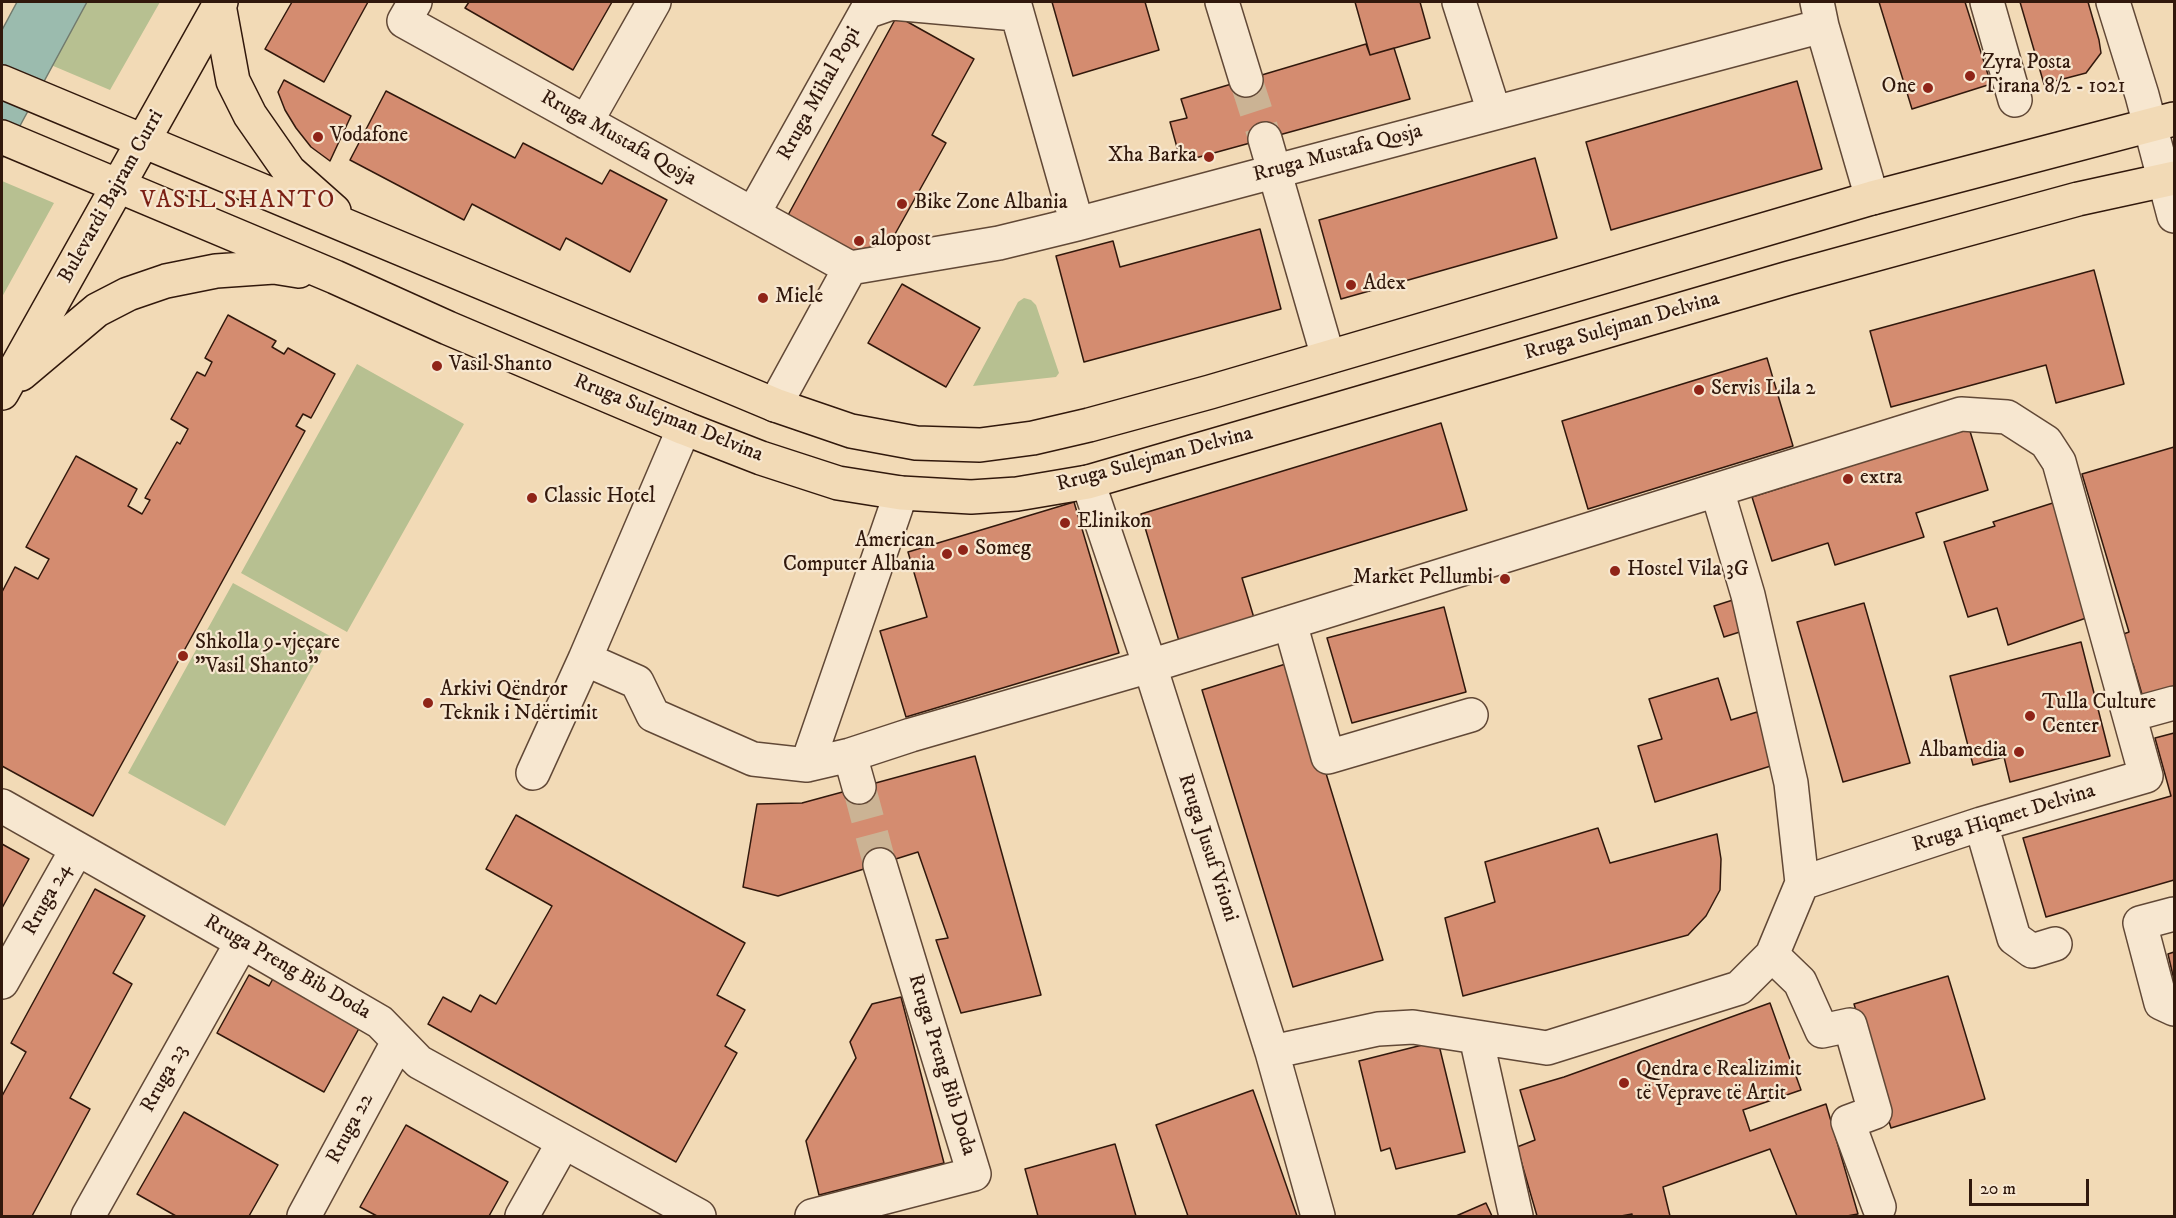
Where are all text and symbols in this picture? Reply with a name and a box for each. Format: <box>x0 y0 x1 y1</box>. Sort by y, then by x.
street label: Rruga Mihal Popi <box>773 23 867 165</box>
place label: Zyra Posta Tirana 8/2 - 1021 <box>1982 51 2125 101</box>
marker: Zyra Posta Tirana 8/2 - 1021 <box>1963 69 1977 83</box>
place label: One <box>1882 75 1916 101</box>
marker: One <box>1921 81 1935 95</box>
street label: Rruga Mustafa Qosja <box>536 86 700 192</box>
street label: Bulevardi Bajram Curri <box>54 106 170 288</box>
street label: Rruga Mustafa Qosja <box>1251 119 1425 189</box>
place label: Vodafone <box>330 124 408 150</box>
marker: Vodafone <box>311 130 325 144</box>
place label: Xha Barka <box>1108 144 1197 170</box>
marker: Xha Barka <box>1202 150 1216 164</box>
district label: VASIL SHANTO <box>140 188 336 216</box>
place label: Bike Zone Albania <box>914 191 1068 217</box>
marker: Bike Zone Albania <box>895 197 909 211</box>
place label: alopost <box>871 228 931 254</box>
marker: alopost <box>852 234 866 248</box>
place label: Adex <box>1363 272 1406 298</box>
marker: Adex <box>1344 278 1358 292</box>
place label: Miele <box>775 285 823 311</box>
street label: Rruga Sulejman Delvina <box>1521 287 1723 367</box>
marker: Miele <box>756 291 770 305</box>
place label: Vasil Shanto <box>449 353 552 379</box>
marker: Vasil Shanto <box>430 359 444 373</box>
street label: Rruga Sulejman Delvina <box>570 369 766 469</box>
place label: Servis Lila 2 <box>1711 377 1816 403</box>
marker: Servis Lila 2 <box>1692 383 1706 397</box>
street label: Rruga Sulejman Delvina <box>1054 422 1256 498</box>
place label: extra <box>1860 466 1902 492</box>
marker: extra <box>1841 472 1855 486</box>
place label: Classic Hotel <box>544 485 655 511</box>
marker: Classic Hotel <box>525 491 539 505</box>
place label: Elinikon <box>1077 510 1151 536</box>
marker: Elinikon <box>1058 516 1072 530</box>
place label: American Computer Albania <box>783 529 935 579</box>
place label: Someg <box>975 537 1031 563</box>
marker: Someg <box>956 543 970 557</box>
marker: American Computer Albania <box>940 547 954 561</box>
place label: Hostel Vila 3G <box>1627 558 1749 584</box>
marker: Hostel Vila 3G <box>1608 564 1622 578</box>
place label: Market Pellumbi <box>1353 566 1493 592</box>
marker: Market Pellumbi <box>1498 572 1512 586</box>
place label: Shkolla 9-vjeçare "Vasil Shanto" <box>195 631 340 681</box>
marker: Shkolla 9-vjeçare "Vasil Shanto" <box>176 649 190 663</box>
place label: Arkivi Qëndror Teknik i Ndërtimit <box>440 678 598 728</box>
place label: Tulla Culture Center <box>2042 691 2156 741</box>
marker: Arkivi Qëndror Teknik i Ndërtimit <box>421 696 435 710</box>
marker: Tulla Culture Center <box>2023 709 2037 723</box>
place label: Albamedia <box>1919 739 2007 765</box>
marker: Albamedia <box>2012 745 2026 759</box>
street label: Rruga Jusuf Vrioni <box>1171 771 1243 925</box>
street label: Rruga Hiqmet Delvina <box>1910 779 2098 859</box>
street label: Rruga 24 <box>18 860 78 940</box>
street label: Rruga Preng Bib Doda <box>199 910 375 1026</box>
street label: Rruga Preng Bib Doda <box>901 971 981 1159</box>
street label: Rruga 23 <box>136 1041 194 1117</box>
place label: Qendra e Realizimit të Veprave të Artit <box>1636 1058 1802 1108</box>
marker: Qendra e Realizimit të Veprave të Artit <box>1617 1076 1631 1090</box>
street label: Rruga 22 <box>322 1089 380 1169</box>
scale bar <box>1972 1167 2092 1205</box>
text: 20 m <box>1980 1178 2016 1200</box>

